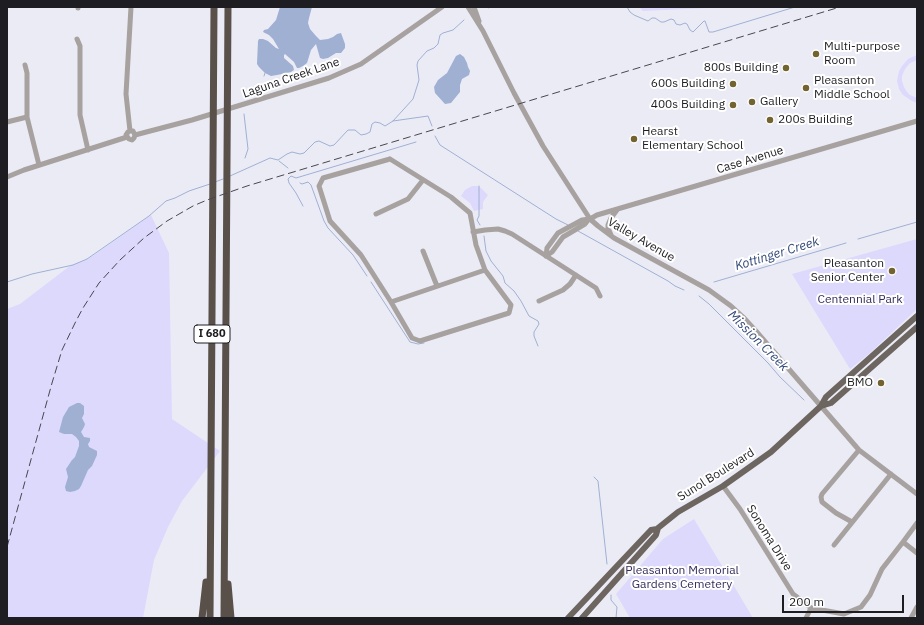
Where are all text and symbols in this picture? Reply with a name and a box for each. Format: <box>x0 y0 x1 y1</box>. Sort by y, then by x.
place label: Multi-purpose Room <box>824 40 900 68</box>
marker: Multi-purpose Room <box>811 49 821 59</box>
street label: Laguna Creek Lane <box>241 55 341 101</box>
place label: 800s Building <box>704 61 778 75</box>
marker: 800s Building <box>781 63 791 73</box>
place label: Pleasanton Middle School <box>814 74 890 102</box>
place label: 600s Building <box>651 77 725 91</box>
marker: 600s Building <box>728 79 738 89</box>
marker: Pleasanton Middle School <box>801 83 811 93</box>
place label: Gallery <box>760 95 798 109</box>
marker: Gallery <box>747 97 757 107</box>
place label: 400s Building <box>651 98 725 112</box>
marker: 400s Building <box>728 100 738 110</box>
place label: 200s Building <box>778 113 852 127</box>
marker: 200s Building <box>765 115 775 125</box>
place label: Hearst Elementary School <box>642 125 743 153</box>
marker: Hearst Elementary School <box>629 134 639 144</box>
street label: Case Avenue <box>715 143 785 177</box>
street label: Valley Avenue <box>605 215 677 265</box>
water label: Kottinger Creek <box>733 234 821 274</box>
place label: Pleasanton Senior Center <box>811 257 884 285</box>
marker: Pleasanton Senior Center <box>887 266 897 276</box>
park label: Centennial Park <box>817 293 903 307</box>
water label: Mission Creek <box>724 307 792 375</box>
road number: I 680 <box>194 325 230 343</box>
place label: BMO <box>847 376 873 390</box>
marker: BMO <box>876 378 886 388</box>
street label: Sunol Boulevard <box>675 446 757 504</box>
street label: Sonoma Drive <box>743 502 795 574</box>
park label: Pleasanton Memorial Gardens Cemetery <box>625 564 739 592</box>
scale bar <box>784 587 906 613</box>
text: 200 m <box>789 594 824 609</box>

